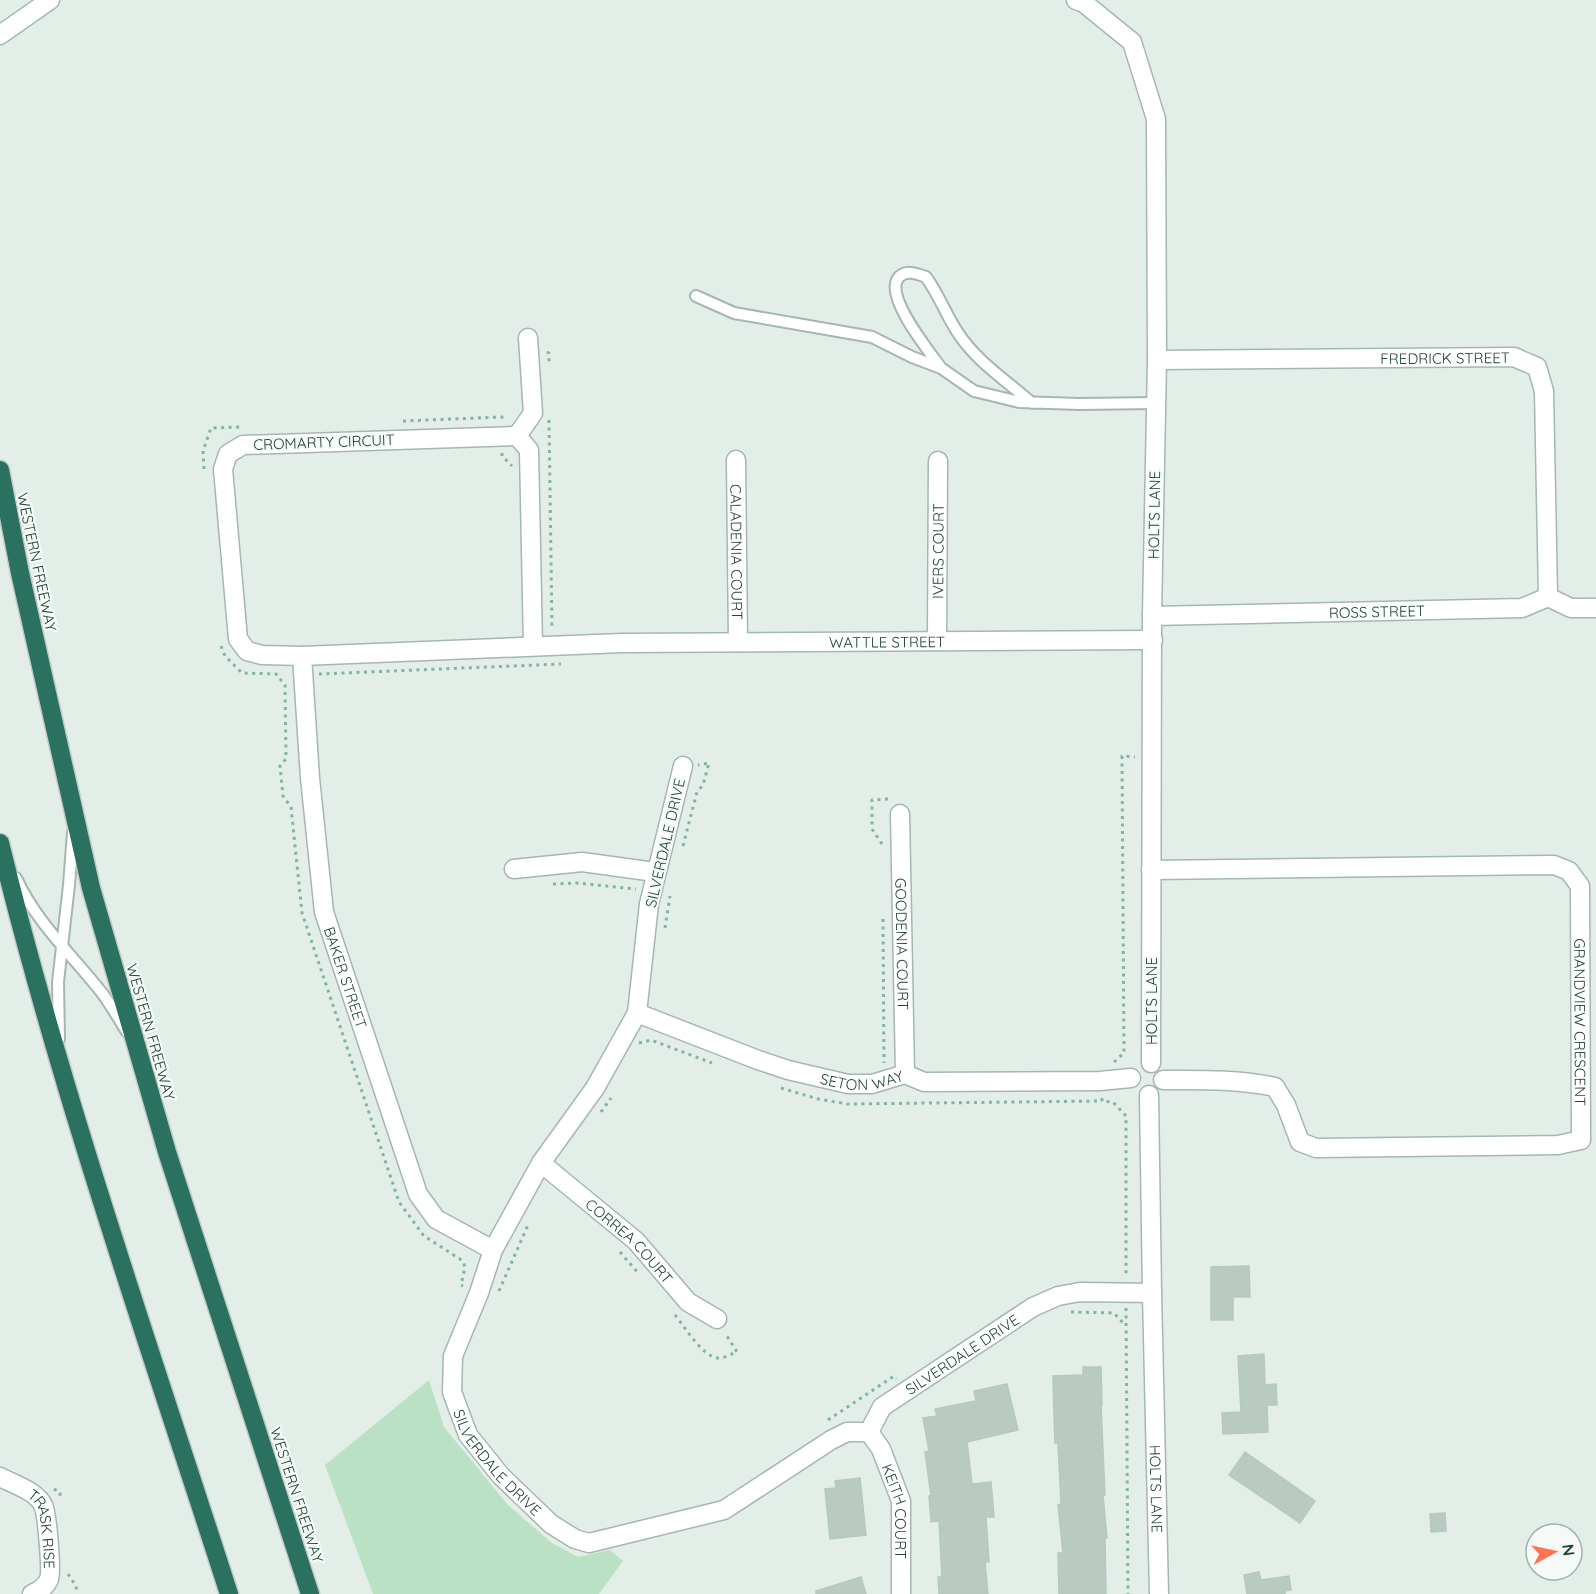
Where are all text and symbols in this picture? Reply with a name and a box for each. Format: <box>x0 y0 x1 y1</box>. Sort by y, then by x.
street label: FREDRICK STREET <box>1380 348 1510 368</box>
street label: CROMARTY CIRCUIT <box>253 430 395 454</box>
street label: HOLTS LANE <box>1144 471 1164 559</box>
street label: CALADENIA COURT <box>727 484 747 620</box>
street label: WESTERN FREEWAY <box>13 491 61 634</box>
street label: IVERS COURT <box>928 503 947 599</box>
street label: ROSS STREET <box>1329 601 1425 622</box>
street label: WATTLE STREET <box>829 632 945 651</box>
street label: SILVERDALE DRIVE <box>641 777 689 909</box>
street label: GOODENIA COURT <box>892 878 913 1010</box>
street label: BAKER STREET <box>320 924 372 1031</box>
street label: GRANDVIEW CRESCENT <box>1571 938 1590 1106</box>
street label: HOLTS LANE <box>1142 957 1161 1045</box>
street label: WESTERN FREEWAY <box>122 961 180 1103</box>
street label: SETON WAY <box>819 1065 906 1094</box>
street label: CORREA COURT <box>582 1194 677 1287</box>
street label: SILVERDALE DRIVE <box>902 1310 1022 1399</box>
street label: SILVERDALE DRIVE <box>450 1406 546 1519</box>
street label: WESTERN FREEWAY <box>266 1425 328 1566</box>
street label: HOLTS LANE <box>1146 1445 1167 1533</box>
street label: KEITH COURT <box>878 1461 911 1559</box>
street label: TRASK RISE <box>25 1484 59 1569</box>
north arrow <box>1524 1522 1584 1582</box>
text: N <box>1558 1543 1580 1557</box>

